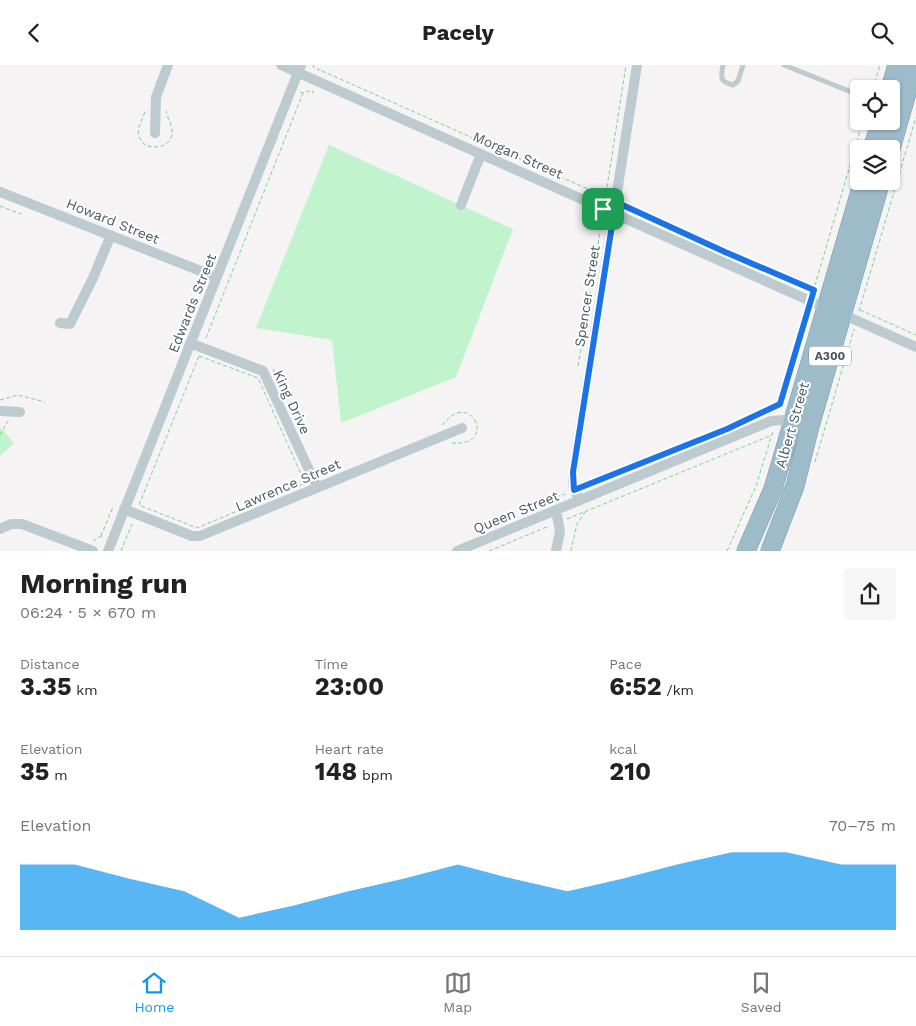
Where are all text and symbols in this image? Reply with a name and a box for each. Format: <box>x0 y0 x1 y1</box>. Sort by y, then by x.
icon: back <box>20 19 48 47</box>
icon: search <box>868 19 896 47</box>
text: Pacely <box>422 20 494 45</box>
map controls <box>850 80 900 190</box>
button: locate <box>850 80 900 130</box>
street label: Morgan Street <box>471 128 565 182</box>
button: layers <box>850 140 900 190</box>
pin <box>582 188 624 230</box>
street label: Howard Street <box>64 195 162 247</box>
icon: arrive <box>589 195 617 223</box>
street label: Spencer Street <box>571 244 603 348</box>
street label: Edwards Street <box>165 251 219 355</box>
road number: A300 <box>809 347 851 365</box>
street label: King Drive <box>270 368 314 436</box>
street label: Albert Street <box>772 380 812 470</box>
street label: Lawrence Street <box>233 456 343 514</box>
street label: Queen Street <box>471 488 561 536</box>
text: Morning run <box>20 567 188 600</box>
button: share <box>844 568 896 620</box>
text: 06:24 · 5 × 670 m <box>20 603 156 622</box>
text: Distance <box>20 656 80 672</box>
text: Time <box>315 656 348 672</box>
text: Pace <box>609 656 642 672</box>
text: 3.35 <box>20 672 71 701</box>
text: 23:00 <box>315 672 384 701</box>
text: 6:52 <box>609 672 662 701</box>
text: km <box>71 682 98 698</box>
text: /km <box>662 682 694 698</box>
text: Elevation <box>20 741 83 757</box>
text: Heart rate <box>315 741 384 757</box>
text: kcal <box>609 741 637 757</box>
text: 35 <box>20 757 49 786</box>
text: 148 <box>315 757 357 786</box>
text: 210 <box>609 757 651 786</box>
text: m <box>49 767 68 783</box>
text: bpm <box>357 767 393 783</box>
text: Elevation <box>20 816 91 835</box>
text: 70–75 m <box>829 816 896 835</box>
tab: Home <box>134 969 174 1015</box>
tab: Map <box>443 969 472 1015</box>
tab: Saved <box>741 969 782 1015</box>

